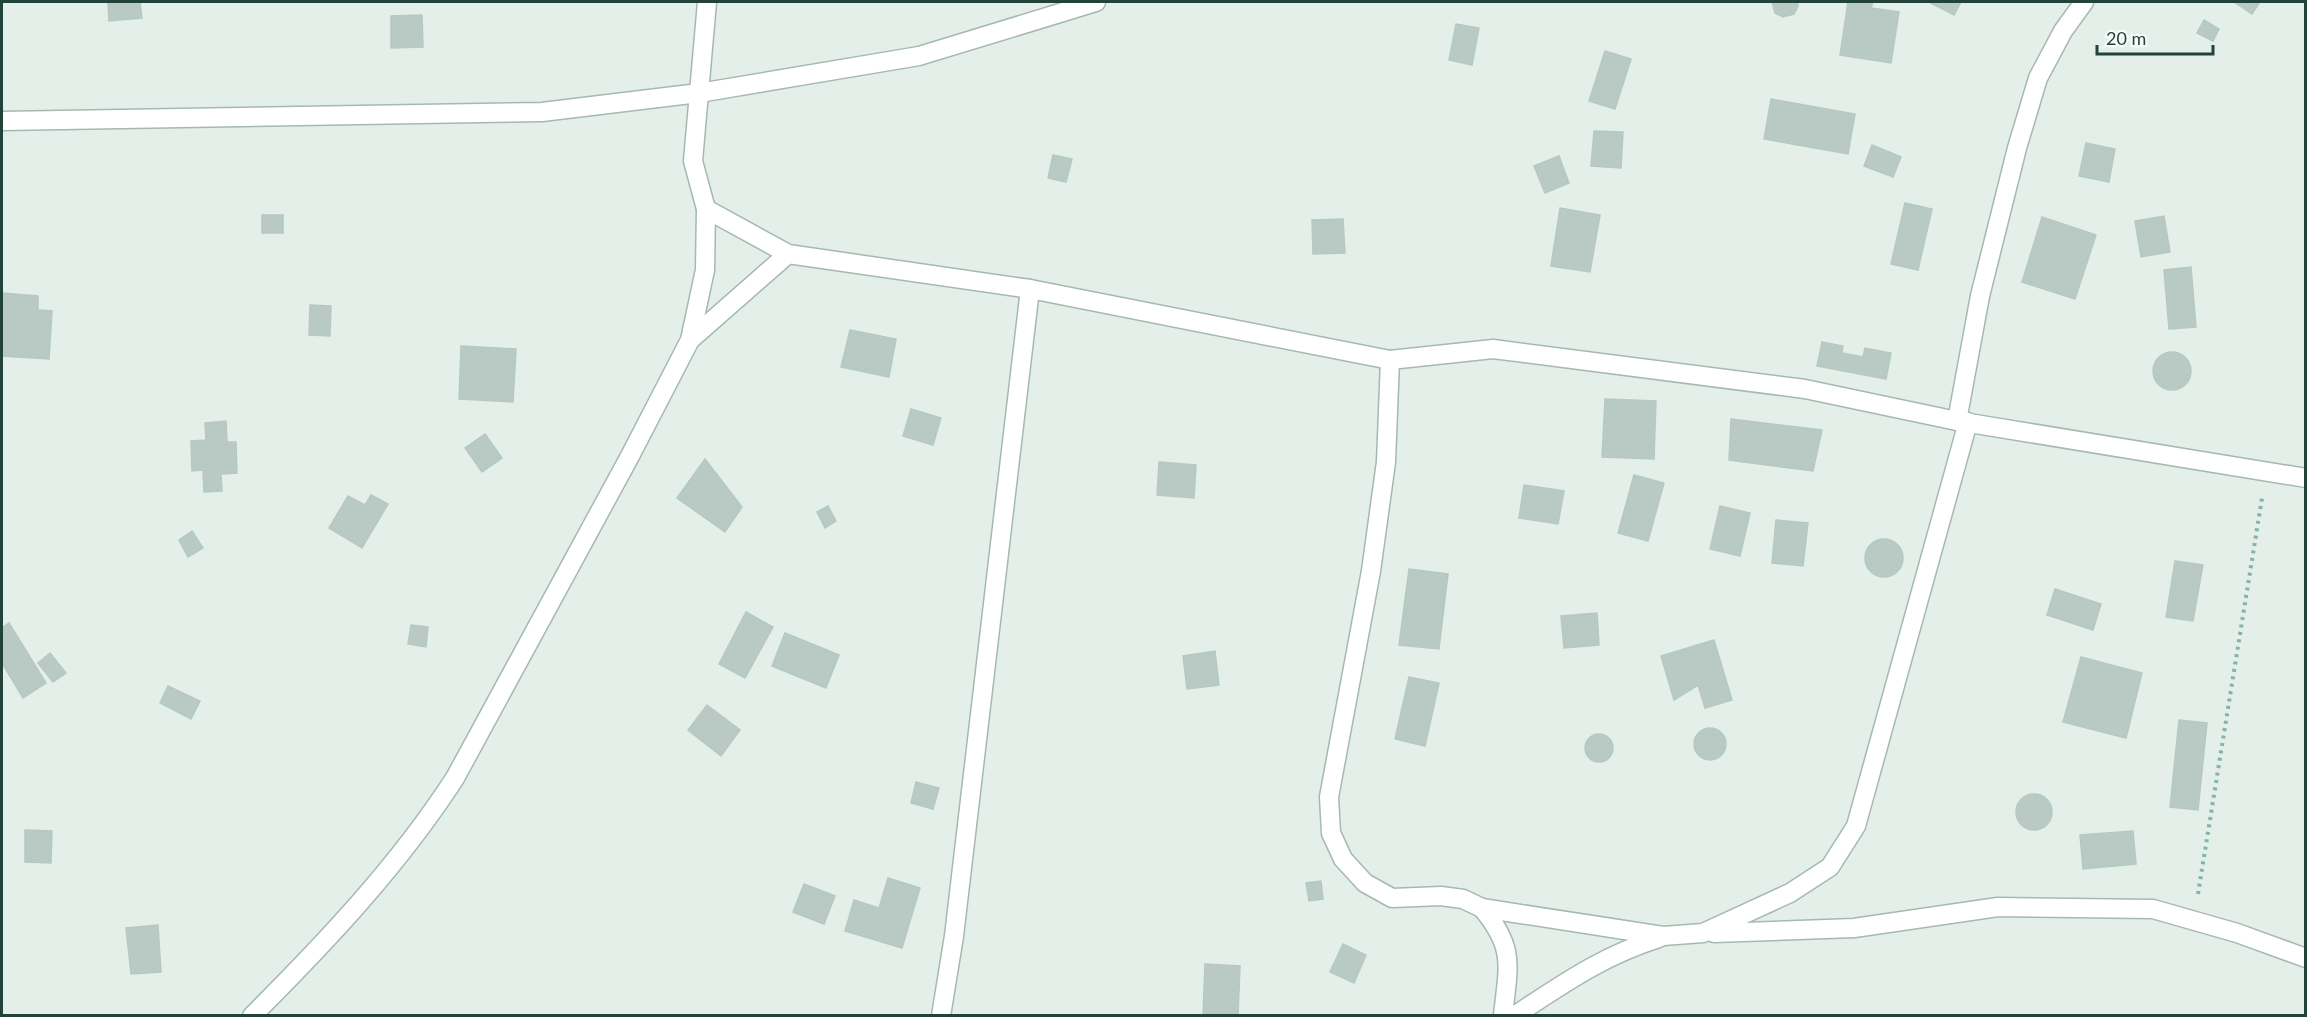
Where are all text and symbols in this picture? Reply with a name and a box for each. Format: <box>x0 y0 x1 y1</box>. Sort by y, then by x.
scale bar <box>2097 18 2212 56</box>
text: 20 m <box>2106 27 2146 49</box>

